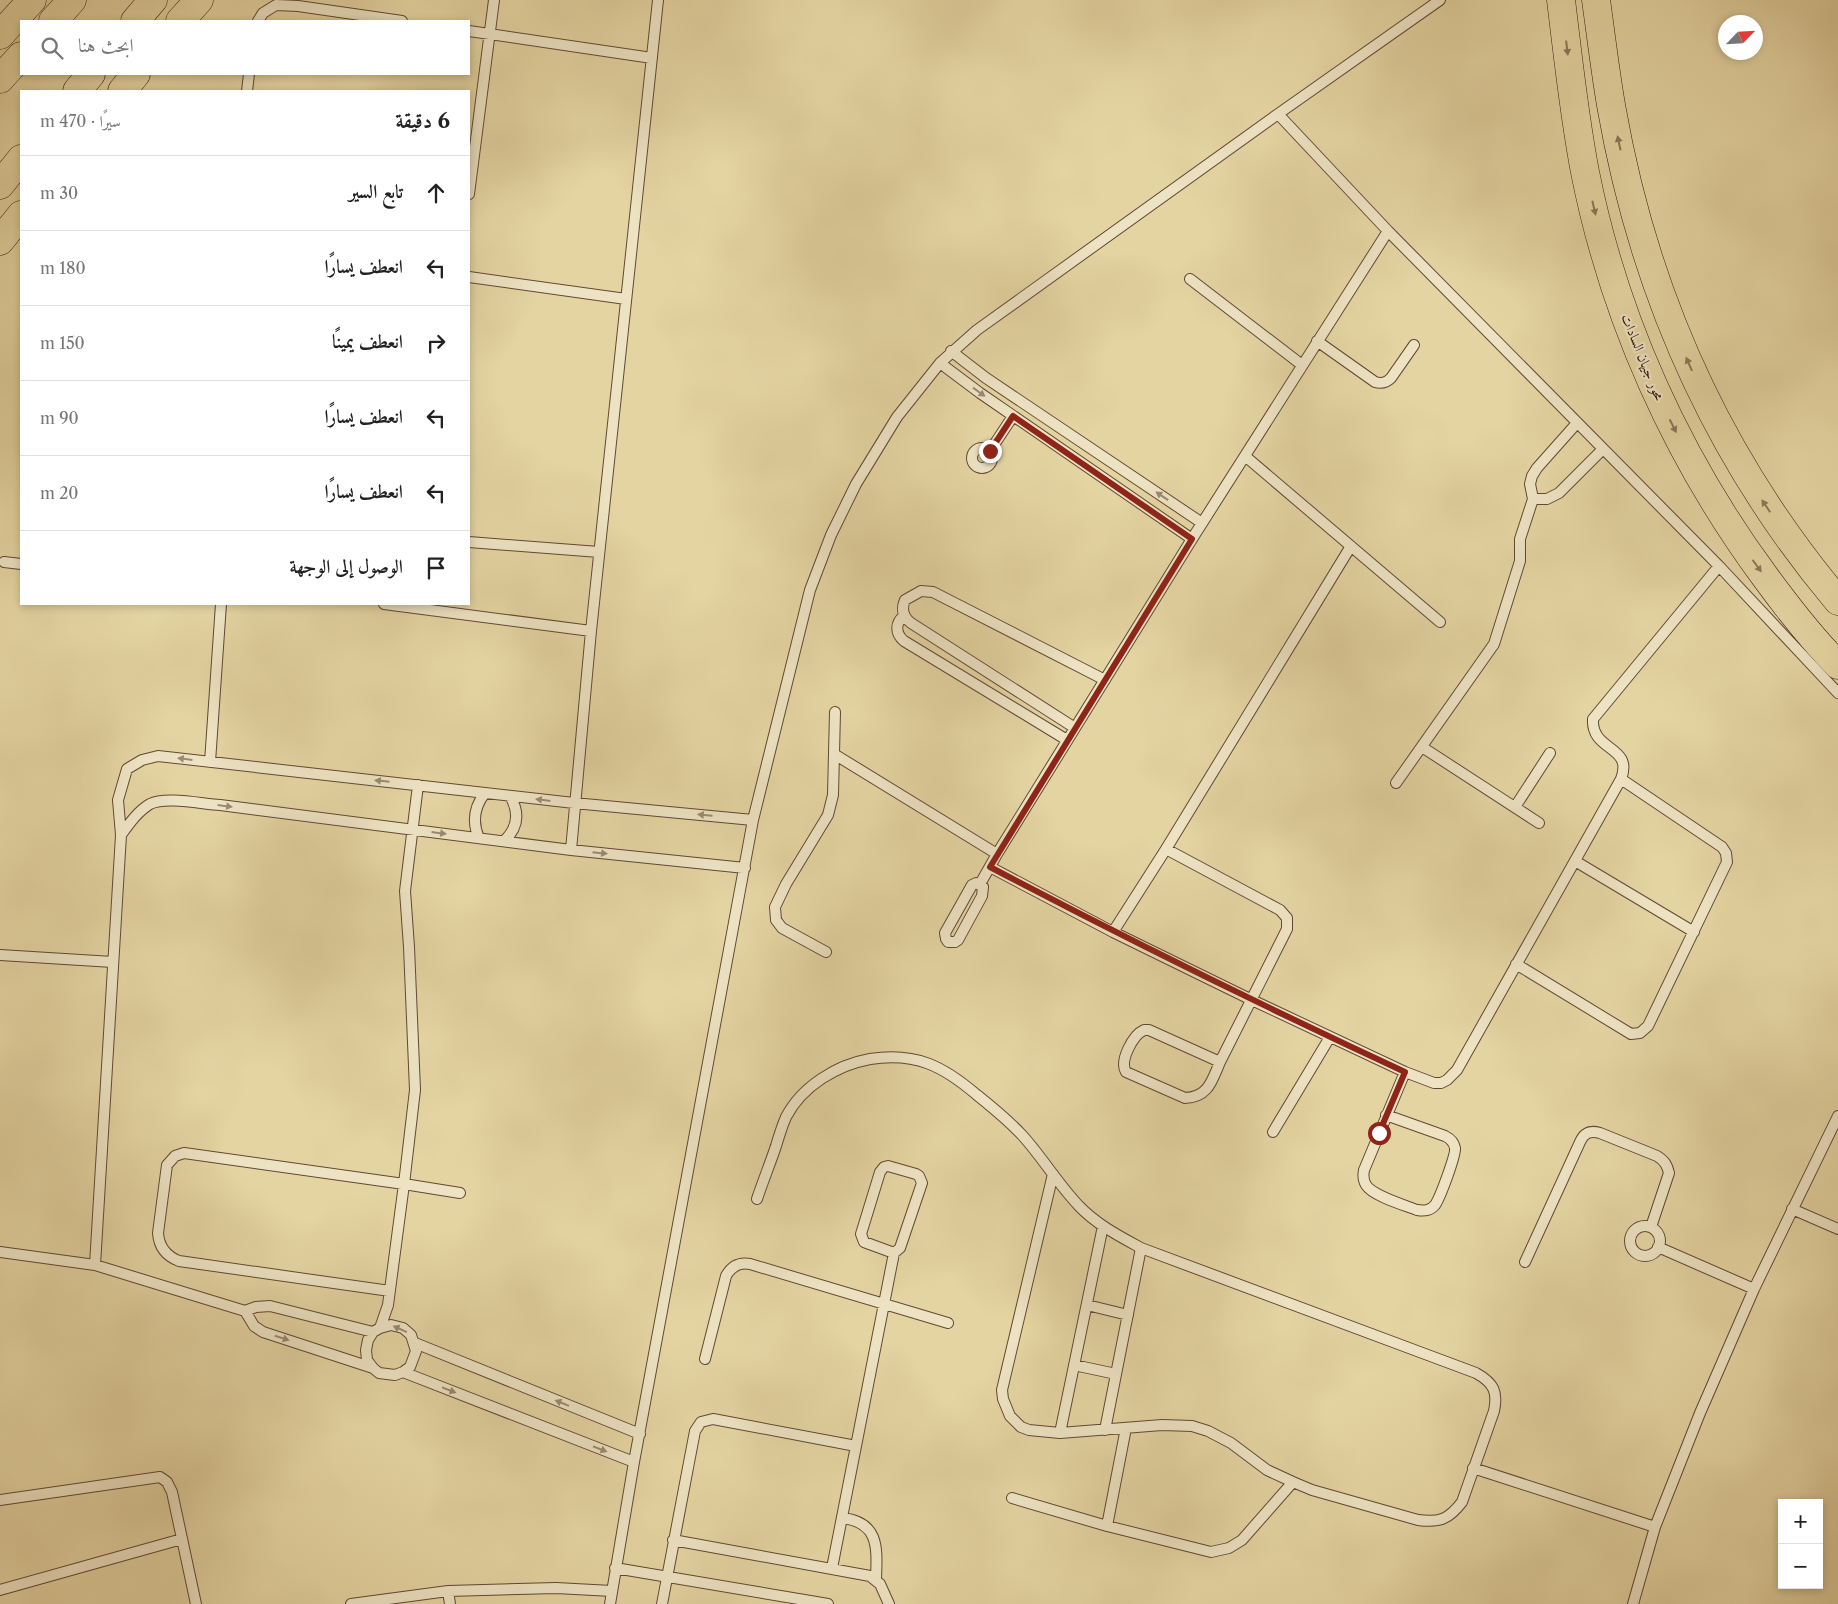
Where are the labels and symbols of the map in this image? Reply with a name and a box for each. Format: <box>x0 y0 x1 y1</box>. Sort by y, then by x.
north arrow <box>1718 15 1763 60</box>
one-way arrow <box>1563 41 1571 57</box>
one-way arrow <box>1615 135 1623 150</box>
one-way arrow <box>1590 201 1598 216</box>
street label: محور جيهان السادات <box>1616 311 1669 404</box>
one-way arrow <box>1684 357 1692 371</box>
one-way arrow <box>972 387 986 397</box>
one-way arrow <box>1669 419 1677 434</box>
route end <box>979 440 1002 463</box>
one-way arrow <box>1155 491 1169 501</box>
one-way arrow <box>1762 500 1771 513</box>
one-way arrow <box>1751 559 1762 572</box>
one-way arrow <box>177 755 193 763</box>
one-way arrow <box>373 777 389 785</box>
one-way arrow <box>535 796 551 804</box>
one-way arrow <box>218 802 234 810</box>
one-way arrow <box>697 810 713 818</box>
one-way arrow <box>431 829 447 837</box>
one-way arrow <box>592 849 608 857</box>
route start <box>1368 1122 1391 1145</box>
one-way arrow <box>393 1324 407 1332</box>
one-way arrow <box>275 1335 290 1343</box>
one-way arrow <box>441 1387 456 1394</box>
one-way arrow <box>555 1398 569 1406</box>
one-way arrow <box>593 1445 608 1453</box>

